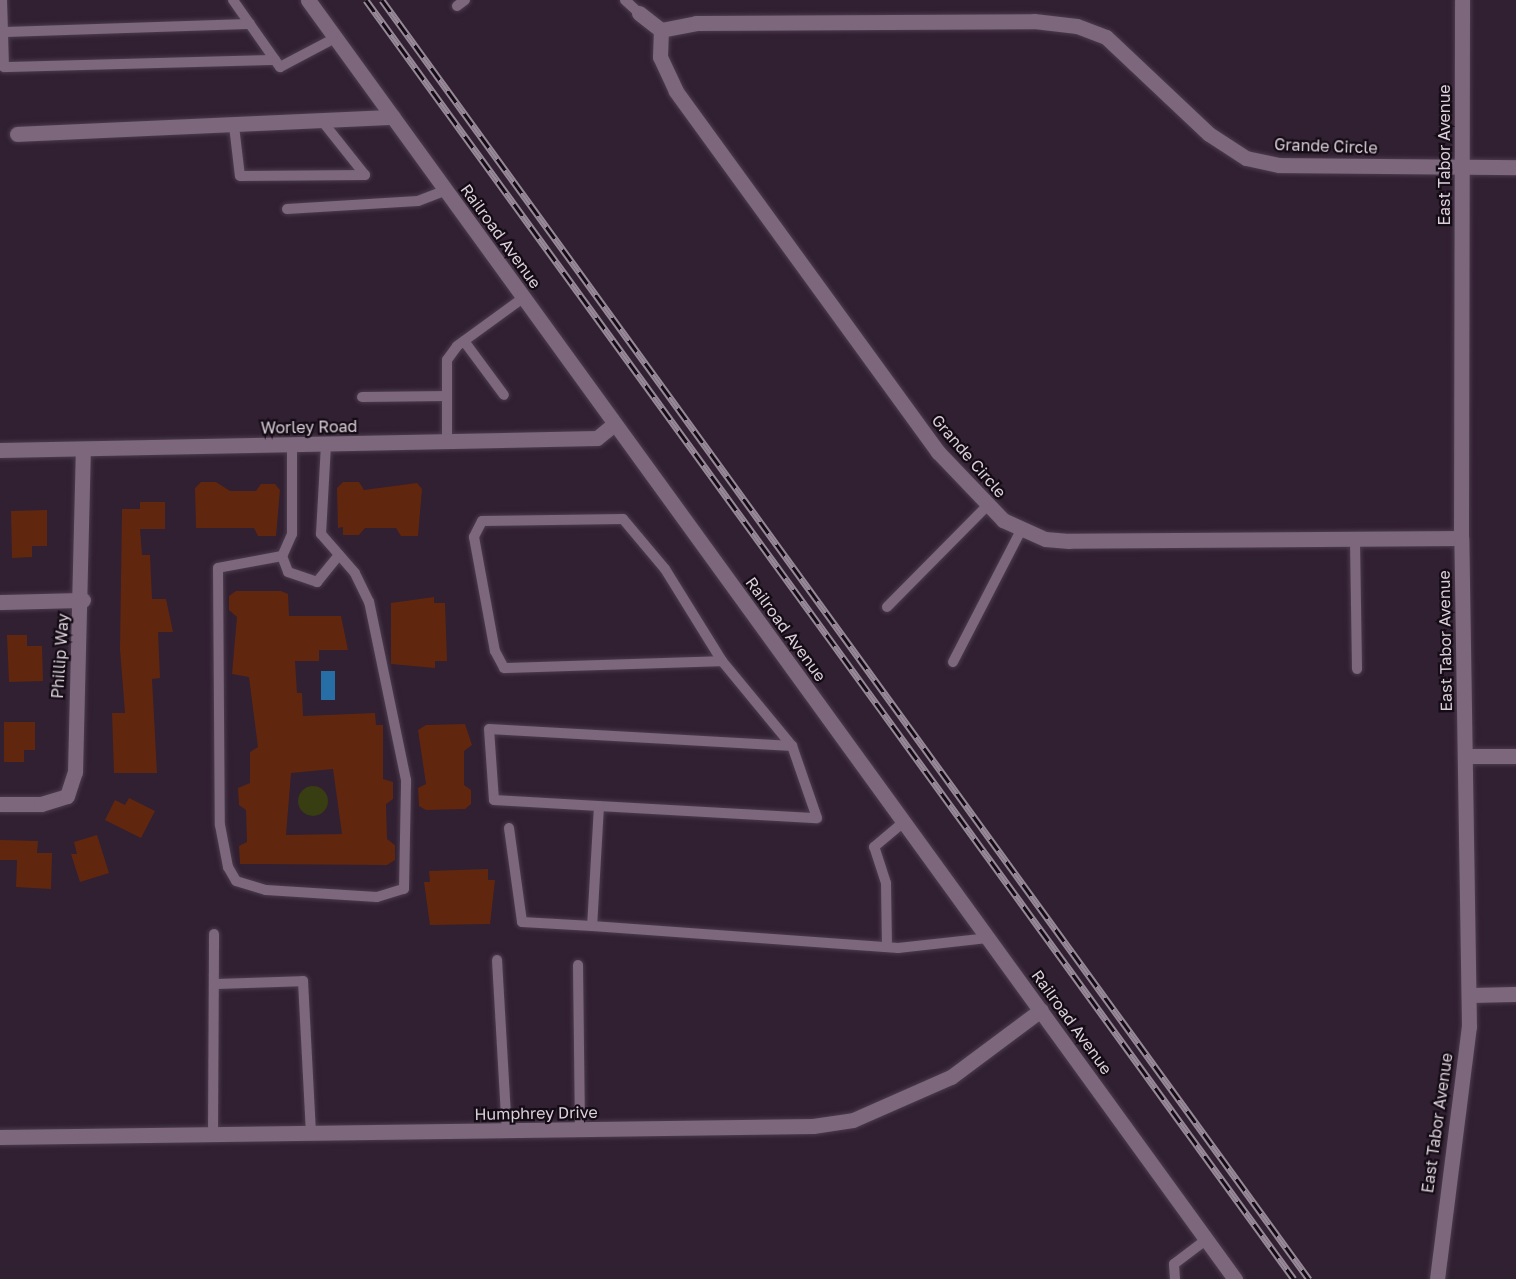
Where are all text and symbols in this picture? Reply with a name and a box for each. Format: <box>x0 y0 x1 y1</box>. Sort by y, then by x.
street label: East Tabor Avenue <box>1434 84 1454 226</box>
street label: Grande Circle <box>1274 135 1378 157</box>
street label: Railroad Avenue <box>457 180 545 292</box>
street label: Grande Circle <box>928 411 1010 501</box>
street label: Worley Road <box>261 417 357 437</box>
street label: East Tabor Avenue <box>1434 570 1456 712</box>
street label: Railroad Avenue <box>742 573 830 685</box>
street label: Phillip Way <box>47 613 73 699</box>
street label: Railroad Avenue <box>1028 966 1116 1078</box>
street label: East Tabor Avenue <box>1418 1052 1456 1194</box>
street label: Humphrey Drive <box>474 1102 598 1124</box>

